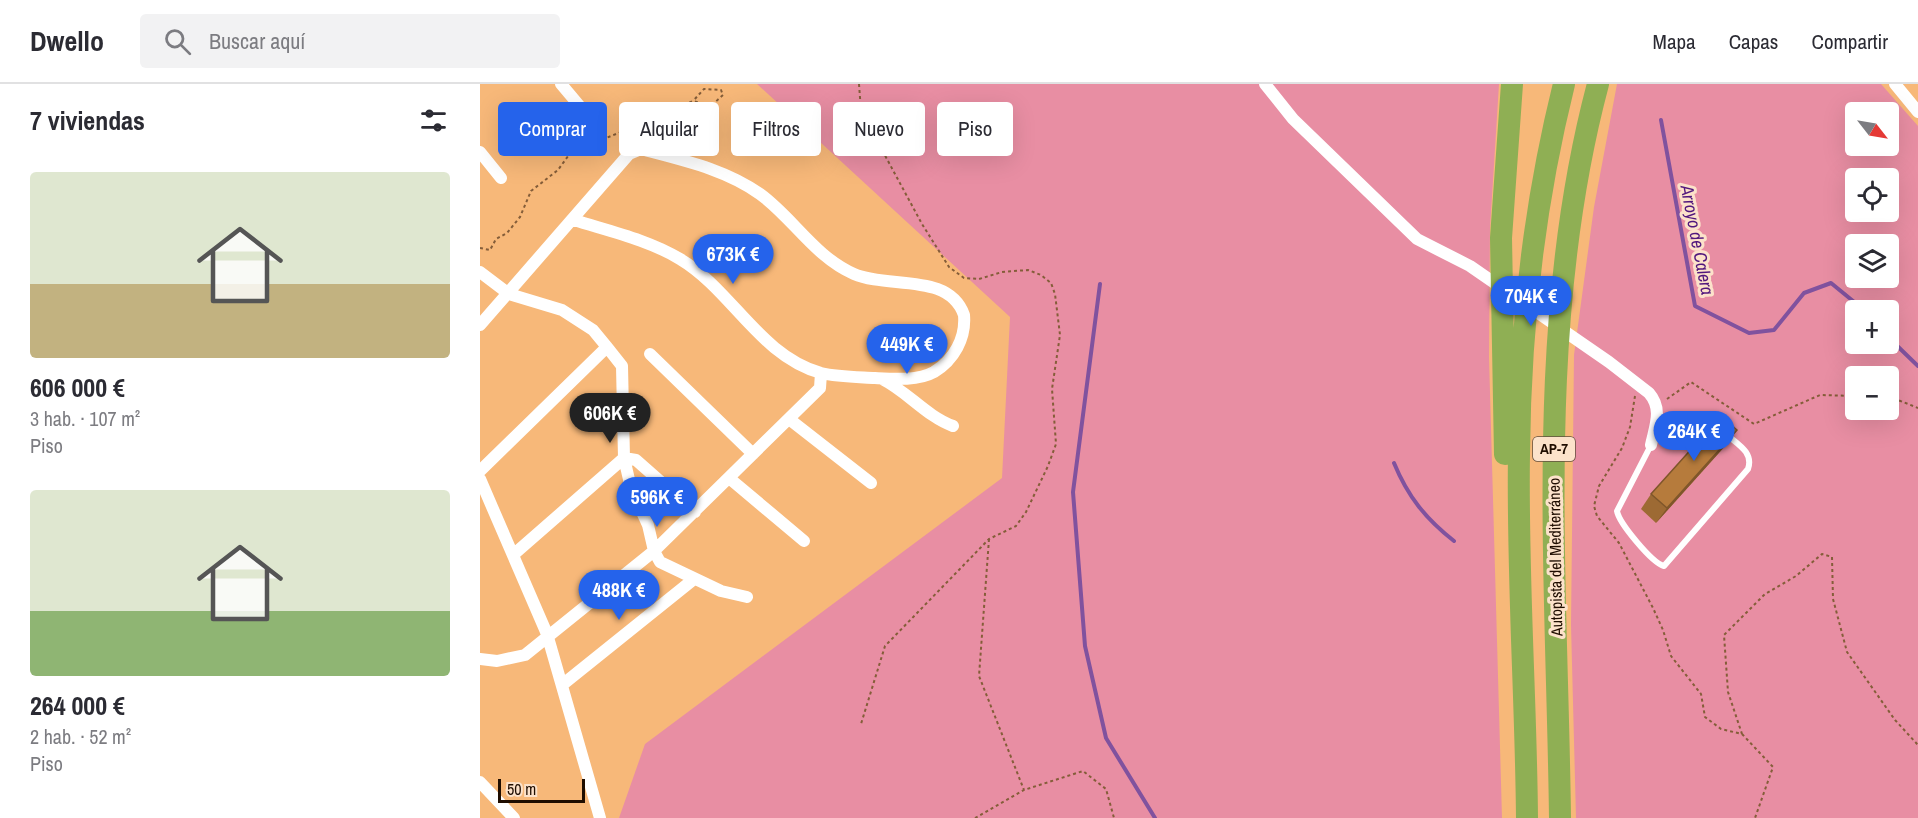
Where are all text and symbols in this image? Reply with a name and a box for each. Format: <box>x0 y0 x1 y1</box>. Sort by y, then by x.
search box <box>140 14 560 68</box>
text: Dwello <box>30 22 104 60</box>
icon: search <box>161 25 194 58</box>
text: Buscar aquí <box>209 26 305 56</box>
text: Mapa <box>1653 27 1696 56</box>
text: Capas <box>1729 27 1778 56</box>
text: Compartir <box>1811 27 1888 56</box>
chip: Comprar <box>498 102 607 156</box>
chip: Alquilar <box>619 102 719 156</box>
chip: Filtros <box>731 102 821 156</box>
chip: Nuevo <box>833 102 925 156</box>
chip: Piso <box>937 102 1013 156</box>
north arrow <box>1845 102 1899 156</box>
map controls <box>1845 102 1899 420</box>
text: 7 viviendas <box>30 103 145 138</box>
icon: filters <box>417 104 450 137</box>
button: locate <box>1845 168 1899 222</box>
water label: Arroyo de Calera <box>1674 182 1720 297</box>
icon: home <box>186 211 294 319</box>
pin: 673K € <box>684 234 782 285</box>
button: layers <box>1845 234 1899 288</box>
text: 673K € <box>707 240 759 267</box>
pin: 704K € <box>1482 276 1580 327</box>
text: 704K € <box>1505 282 1557 309</box>
button: + <box>1845 300 1899 354</box>
pin: 449K € <box>858 324 956 375</box>
text: 449K € <box>881 330 933 357</box>
button: − <box>1845 366 1899 420</box>
text: 606 000 € <box>30 370 125 405</box>
pin: 606K € <box>561 393 659 444</box>
text: 606K € <box>584 399 636 426</box>
text: 3 hab. · 107 m² <box>30 405 140 432</box>
pin: 264K € <box>1645 411 1743 462</box>
text: 264K € <box>1668 417 1720 444</box>
text: Piso <box>30 432 63 459</box>
road number: AP-7 <box>1533 437 1575 461</box>
pin: 596K € <box>608 477 706 528</box>
street label: Autopista del Mediterráneo <box>1543 478 1567 637</box>
text: 596K € <box>631 483 683 510</box>
icon: home <box>186 529 294 637</box>
pin: 488K € <box>570 570 668 621</box>
text: 488K € <box>593 576 645 603</box>
text: 264 000 € <box>30 688 125 723</box>
text: 2 hab. · 52 m² <box>30 723 131 750</box>
text: Piso <box>30 750 63 777</box>
scale bar <box>498 776 585 804</box>
text: 50 m <box>507 778 536 800</box>

